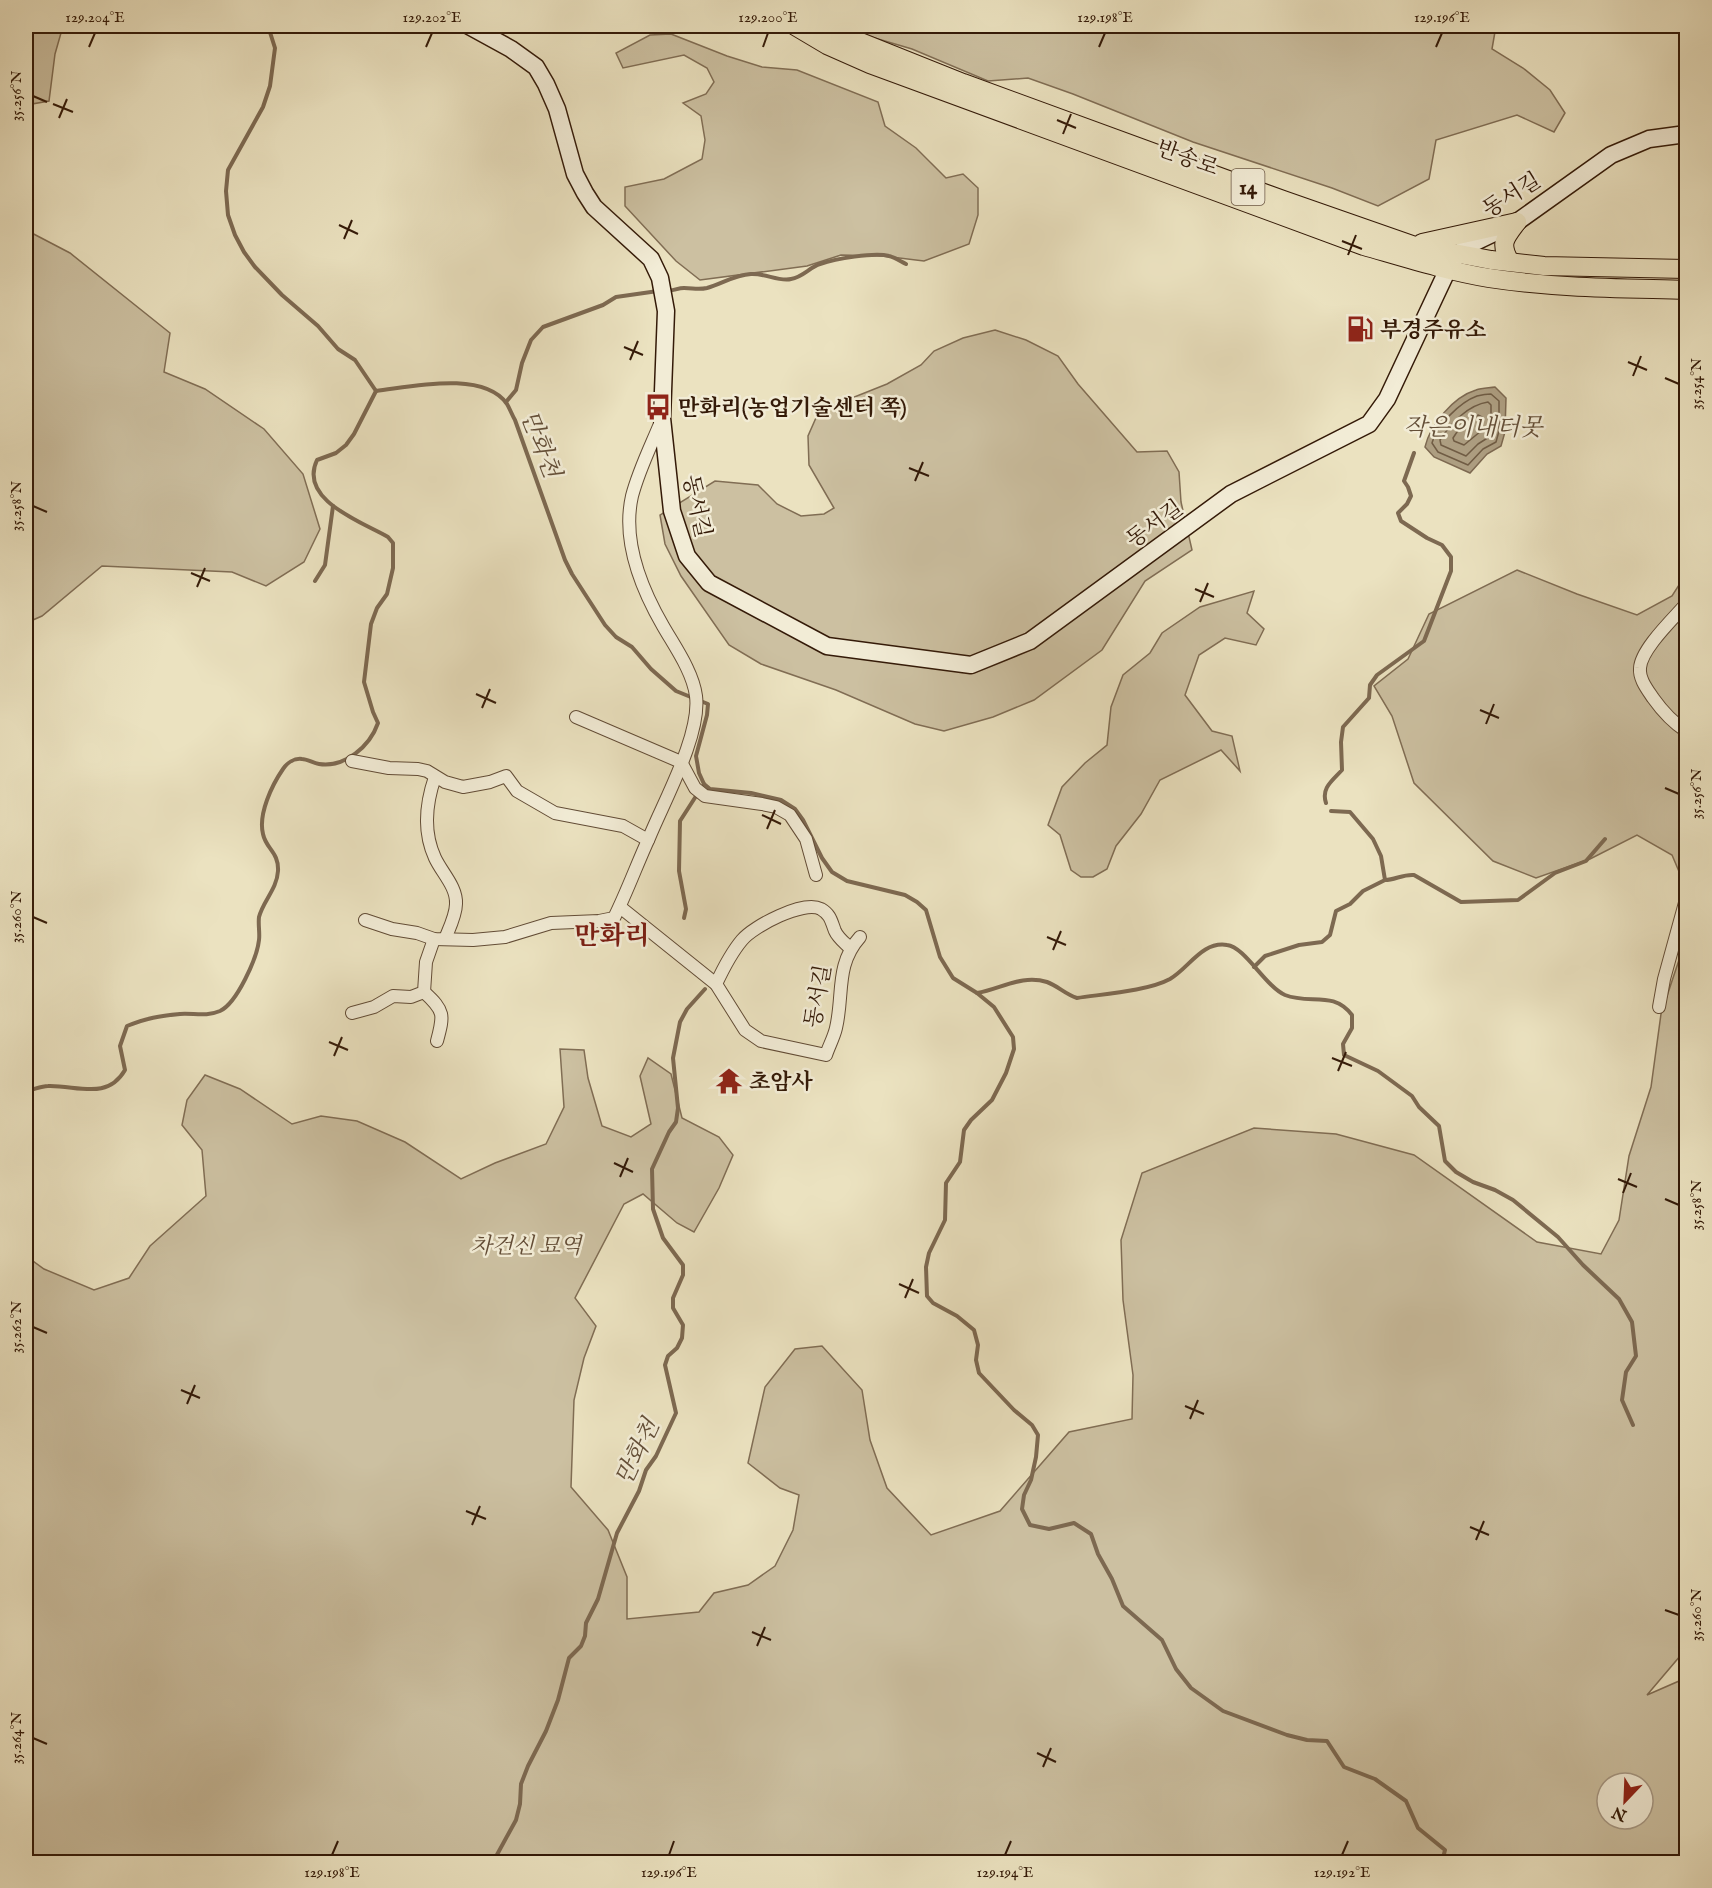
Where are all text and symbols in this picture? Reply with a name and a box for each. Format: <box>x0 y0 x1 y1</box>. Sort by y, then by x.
text: 129.204°E <box>65 8 125 27</box>
text: 129.202°E <box>403 8 461 27</box>
text: 129.200°E <box>738 8 798 27</box>
text: 129.198°E <box>1077 8 1133 27</box>
text: 129.196°E <box>1414 8 1470 27</box>
text: 35.256°N <box>7 71 26 121</box>
street label: 반송로 <box>1153 135 1222 183</box>
street label: 동서길 <box>1478 167 1547 224</box>
road number: 14 <box>1232 169 1264 205</box>
fuel station icon: 부경주유소 <box>1345 314 1375 344</box>
place label: 부경주유소 <box>1380 317 1486 345</box>
text: 35.254°N <box>1687 358 1706 410</box>
bus stop icon: 만화리(농업기술센터 쪽) <box>643 392 673 422</box>
place label: 만화리(농업기술센터 쪽) <box>678 395 907 423</box>
water label: 만화천 <box>513 407 567 484</box>
water label: 작은이내터못 <box>1403 413 1544 444</box>
street label: 동서길 <box>676 472 716 541</box>
text: 35.258°N <box>7 481 26 531</box>
street label: 동서길 <box>1121 495 1189 555</box>
text: 35.256°N <box>1687 769 1706 819</box>
text: 35.260°N <box>7 891 26 943</box>
district label: 만화리 <box>574 920 650 953</box>
street label: 동서길 <box>800 963 838 1030</box>
temple icon: 초암사 <box>714 1066 744 1096</box>
place label: 초암사 <box>749 1069 814 1097</box>
text: 35.258°N <box>1687 1180 1706 1230</box>
park label: 차건신 묘역 <box>471 1233 583 1261</box>
text: 35.262°N <box>7 1301 26 1353</box>
water label: 만화천 <box>609 1413 668 1491</box>
text: 35.260°N <box>1687 1589 1706 1641</box>
text: 35.264°N <box>7 1712 26 1764</box>
north arrow <box>1595 1771 1655 1831</box>
text: N <box>1609 1801 1631 1825</box>
text: 129.198°E <box>304 1863 360 1882</box>
text: 129.196°E <box>641 1863 697 1882</box>
text: 129.194°E <box>977 1863 1033 1882</box>
text: 129.192°E <box>1314 1863 1370 1882</box>

